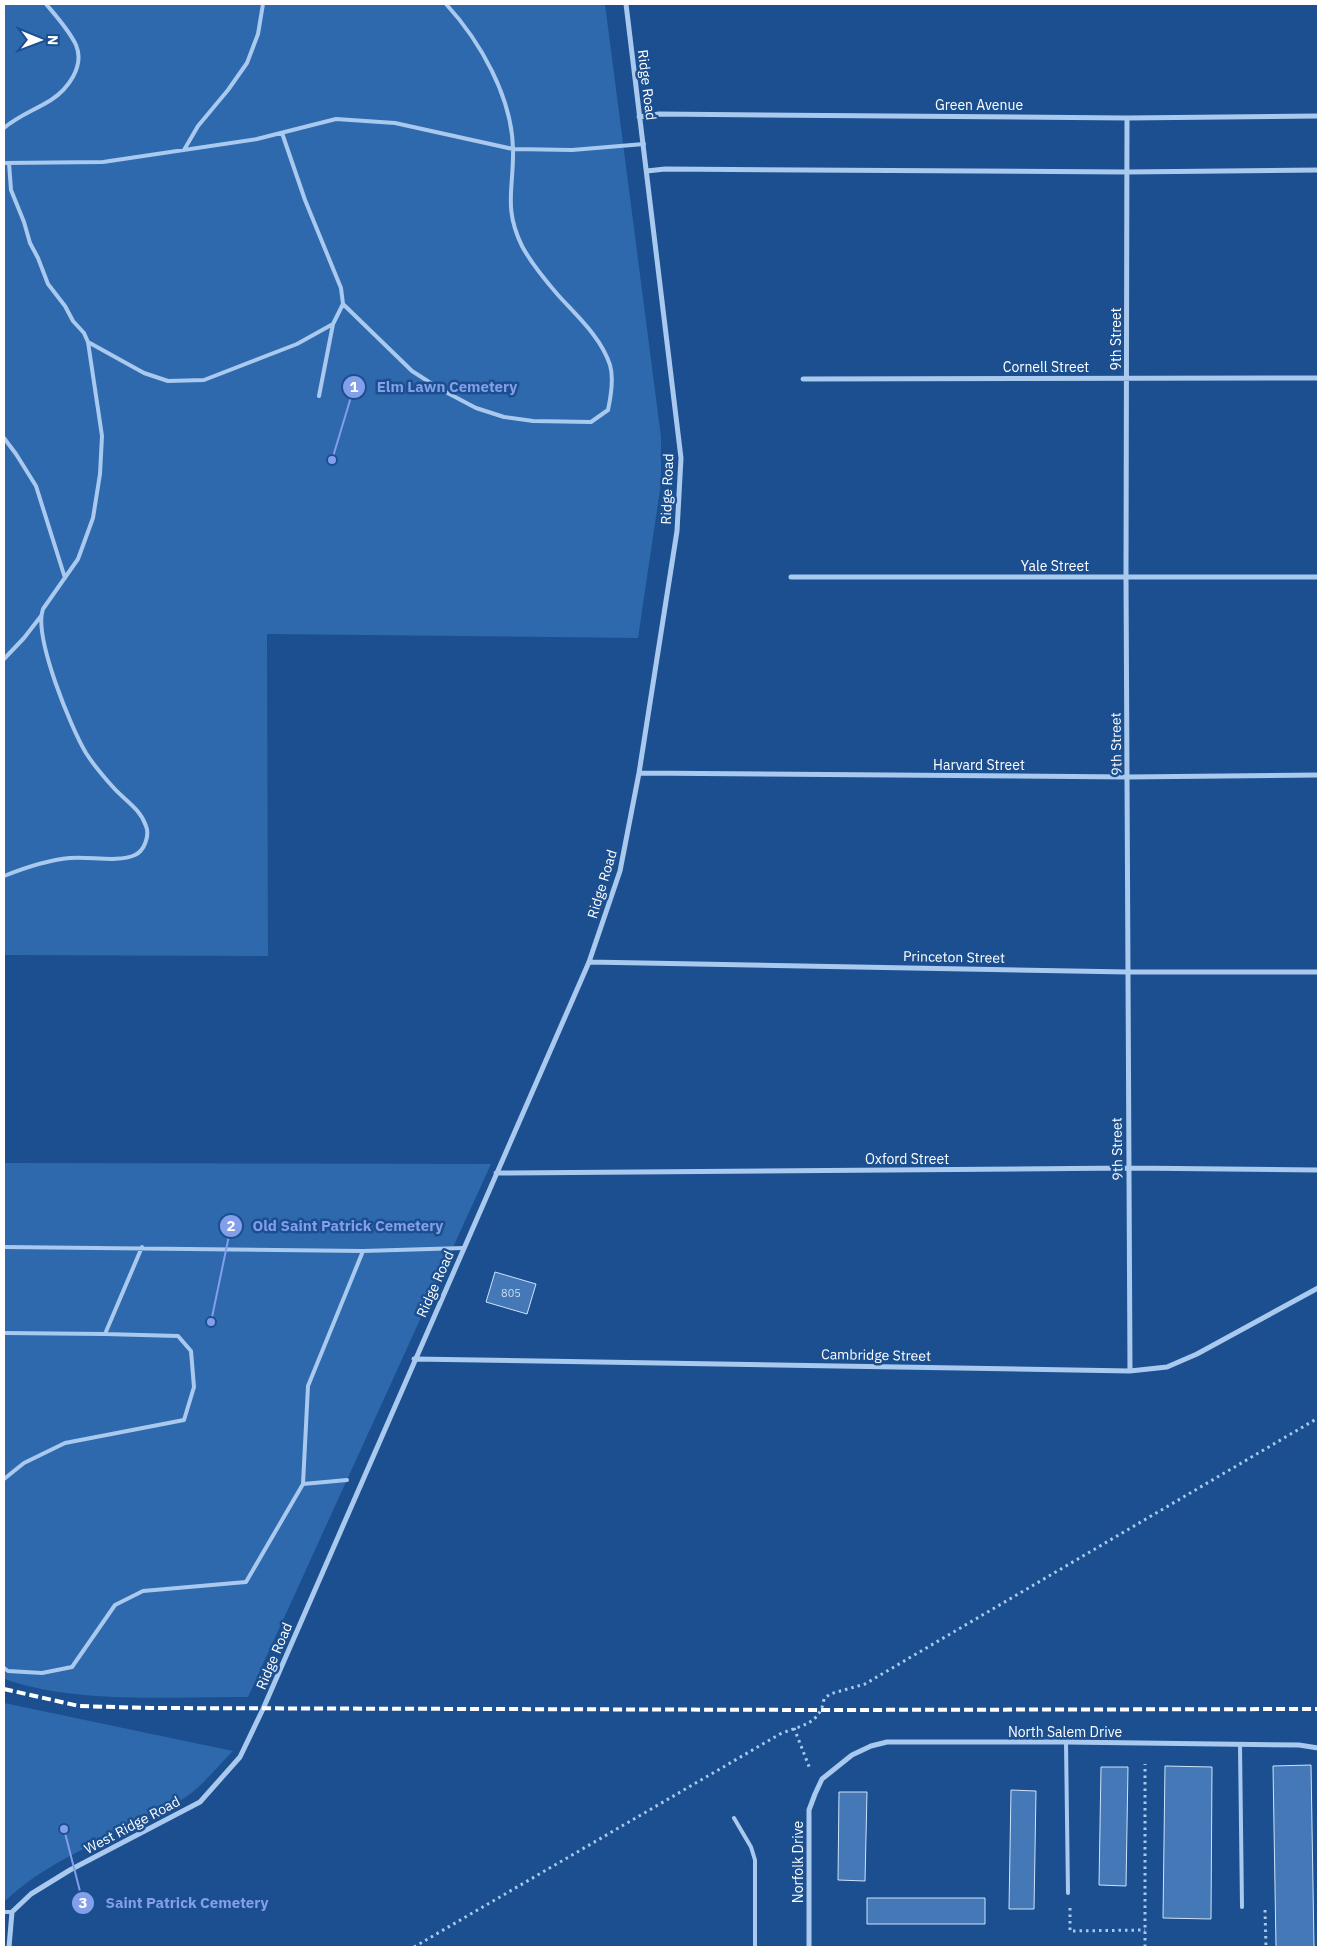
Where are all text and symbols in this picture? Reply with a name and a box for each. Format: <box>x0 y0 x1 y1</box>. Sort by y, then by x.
north arrow <box>15 15 65 65</box>
text: N <box>44 35 62 45</box>
street label: Ridge Road <box>634 49 660 121</box>
street label: Green Avenue <box>935 96 1023 114</box>
street label: 9th Street <box>1107 307 1125 370</box>
street label: Cornell Street <box>1003 358 1089 376</box>
callout: Elm Lawn Cemetery <box>342 372 527 402</box>
text: 1 <box>349 377 359 396</box>
text: Elm Lawn Cemetery <box>377 377 517 396</box>
street label: Ridge Road <box>657 453 677 525</box>
street label: Yale Street <box>1021 557 1089 575</box>
street label: 9th Street <box>1106 712 1126 776</box>
street label: Harvard Street <box>933 756 1025 774</box>
street label: Ridge Road <box>583 847 621 921</box>
street label: Princeton Street <box>903 947 1005 967</box>
street label: 9th Street <box>1107 1117 1127 1181</box>
street label: Oxford Street <box>865 1150 949 1168</box>
callout: Old Saint Patrick Cemetery <box>218 1211 454 1241</box>
text: 2 <box>226 1216 236 1235</box>
text: Old Saint Patrick Cemetery <box>253 1216 443 1235</box>
street label: Ridge Road <box>412 1248 458 1320</box>
house number: 805 <box>501 1286 521 1300</box>
street label: Cambridge Street <box>821 1345 931 1365</box>
street label: Ridge Road <box>252 1620 296 1692</box>
street label: North Salem Drive <box>1008 1723 1122 1741</box>
street label: West Ridge Road <box>81 1792 183 1858</box>
street label: Norfolk Drive <box>789 1821 807 1903</box>
callout: Saint Patrick Cemetery <box>71 1888 278 1918</box>
text: 3 <box>78 1893 88 1912</box>
text: Saint Patrick Cemetery <box>106 1893 268 1912</box>

